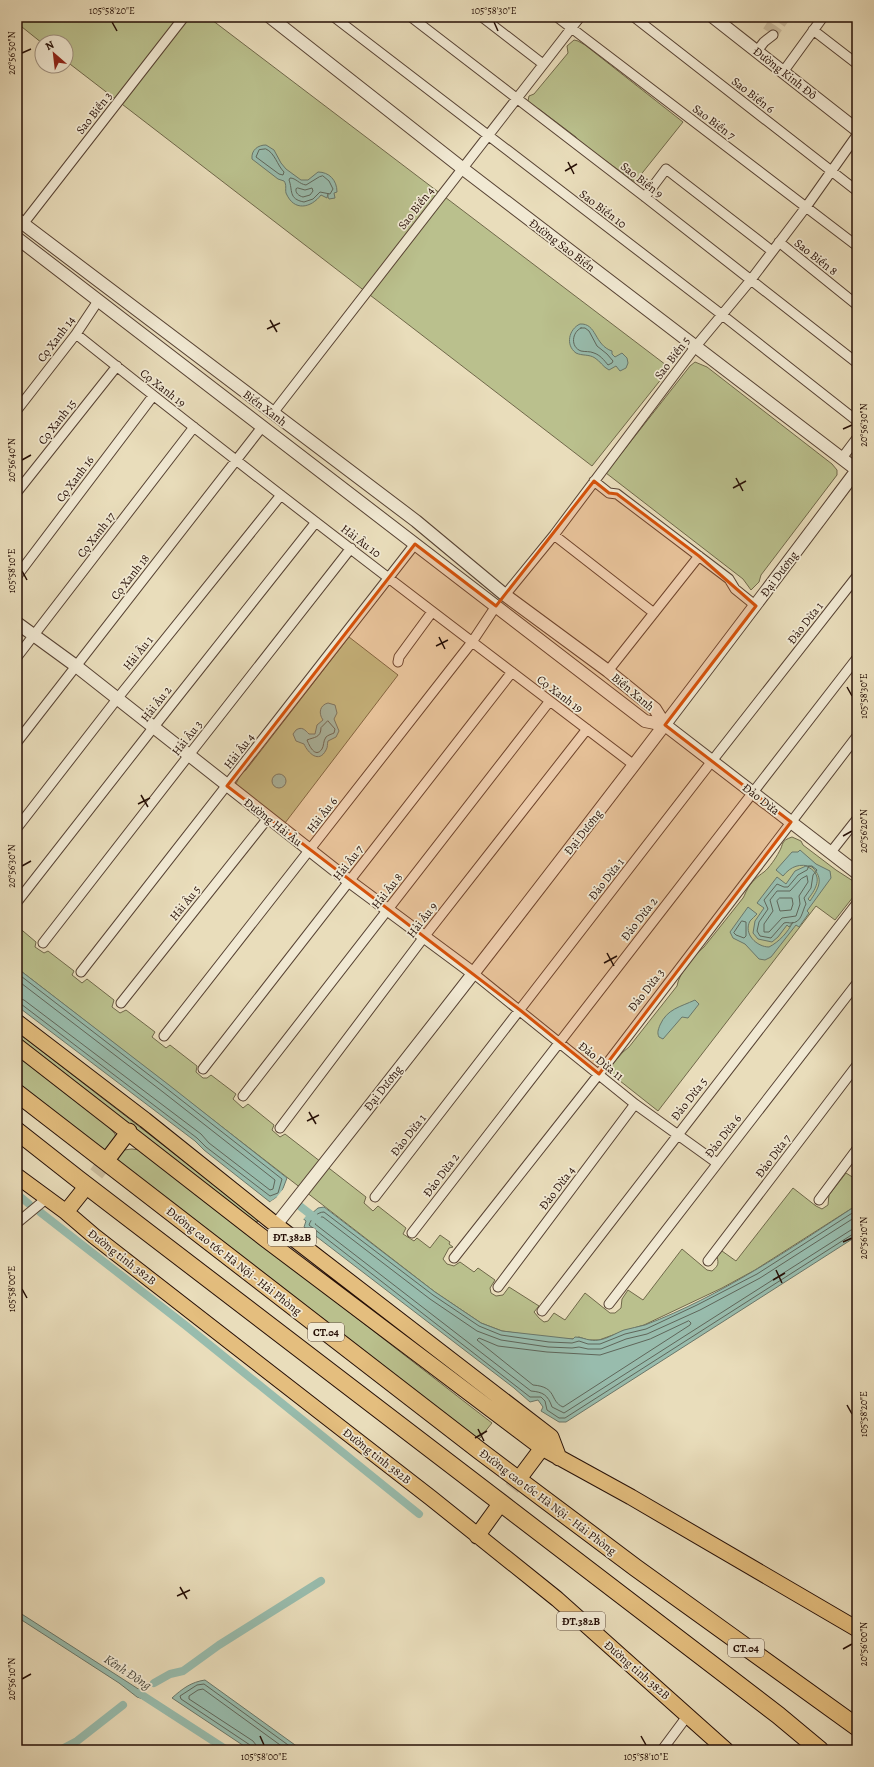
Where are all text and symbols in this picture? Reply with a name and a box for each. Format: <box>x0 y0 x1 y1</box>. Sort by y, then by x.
text: 105°58'20"E <box>89 4 135 17</box>
text: 105°58'30"E <box>471 4 517 17</box>
text: 20°56'50"N <box>5 31 18 75</box>
north arrow <box>34 34 74 74</box>
text: N <box>42 37 57 54</box>
street label: Đường Kinh Đô <box>750 43 820 103</box>
street label: Sao Biển 6 <box>728 73 778 117</box>
street label: Sao Biển 3 <box>72 88 116 138</box>
street label: Sao Biển 7 <box>689 101 739 144</box>
street label: Sao Biển 9 <box>617 158 667 202</box>
street label: Sao Biển 4 <box>394 183 438 233</box>
street label: Sao Biển 10 <box>576 186 630 232</box>
street label: Đường Sao Biển <box>526 215 599 275</box>
street label: Sao Biển 8 <box>791 235 841 279</box>
street label: Cọ Xanh 14 <box>33 312 79 365</box>
street label: Sao Biển 5 <box>651 333 693 383</box>
street label: Cọ Xanh 19 <box>137 365 189 411</box>
street label: Biển Xanh <box>240 386 291 430</box>
street label: Cọ Xanh 15 <box>34 396 80 448</box>
text: 20°56'30"N <box>857 403 870 447</box>
text: 20°56'40"N <box>5 438 18 482</box>
street label: Cọ Xanh 16 <box>52 452 98 505</box>
street label: Cọ Xanh 17 <box>73 508 119 561</box>
street label: Hải Âu 10 <box>338 521 384 561</box>
street label: Đại Dương <box>756 548 802 600</box>
text: 105°58'10"E <box>5 549 18 593</box>
street label: Cọ Xanh 18 <box>107 551 153 603</box>
street label: Đảo Dừa 1 <box>783 599 827 647</box>
street label: Hải Âu 1 <box>119 632 157 674</box>
street label: Biển Xanh <box>608 669 658 715</box>
street label: Cọ Xanh 19 <box>534 671 586 717</box>
text: 105°58'30"E <box>857 673 870 719</box>
street label: Hải Âu 2 <box>137 682 175 725</box>
street label: Hải Âu 3 <box>168 717 206 759</box>
street label: Hải Âu 4 <box>220 729 258 772</box>
street label: Đảo Dừa <box>739 779 783 819</box>
street label: Hải Âu 6 <box>303 793 341 836</box>
street label: Đường Hải Âu <box>241 794 306 850</box>
street label: Đại Dương <box>560 806 606 858</box>
text: 20°56'20"N <box>857 809 870 853</box>
street label: Hải Âu 7 <box>329 841 367 884</box>
text: 20°56'30"N <box>5 844 18 888</box>
street label: Đảo Dừa 1 <box>584 855 628 903</box>
street label: Hải Âu 8 <box>368 870 406 912</box>
street label: Hải Âu 5 <box>166 882 204 924</box>
street label: Đảo Dừa 2 <box>617 894 661 944</box>
street label: Hải Âu 9 <box>403 899 441 941</box>
street label: Đảo Dừa 3 <box>624 965 668 1015</box>
street label: Đảo Dừa 11 <box>575 1038 627 1084</box>
street label: Đại Dương <box>360 1062 406 1114</box>
street label: Đảo Dừa 5 <box>667 1074 711 1124</box>
street label: Đảo Dừa 1 <box>386 1111 430 1159</box>
street label: Đảo Dừa 6 <box>701 1111 745 1161</box>
street label: Đảo Dừa 7 <box>751 1130 795 1181</box>
street label: Đảo Dừa 2 <box>419 1149 463 1200</box>
street label: Đảo Dừa 4 <box>535 1162 579 1213</box>
street label: Đường cao tốc Hà Nội - Hải Phòng <box>163 1203 305 1319</box>
text: 20°56'10"N <box>857 1217 870 1259</box>
street label: Đường tỉnh 382B <box>84 1225 160 1289</box>
road number: ĐT.382B <box>268 1228 316 1246</box>
text: 105°58'00"E <box>5 1266 18 1312</box>
road number: CT.04 <box>308 1323 344 1341</box>
text: 105°58'20"E <box>857 1391 870 1437</box>
street label: Đường tỉnh 382B <box>339 1424 415 1488</box>
street label: Đường cao tốc Hà Nội - Hải Phòng <box>476 1445 620 1559</box>
road number: ĐT.382B <box>557 1612 605 1630</box>
text: 20°56'00"N <box>857 1622 870 1666</box>
street label: Đường tỉnh 382B <box>601 1637 673 1703</box>
road number: CT.04 <box>728 1639 764 1657</box>
water label: Kênh Đông <box>101 1650 155 1694</box>
text: 20°56'10"N <box>5 1658 18 1700</box>
text: 105°58'00"E <box>241 1750 287 1763</box>
text: 105°58'10"E <box>624 1750 668 1763</box>

